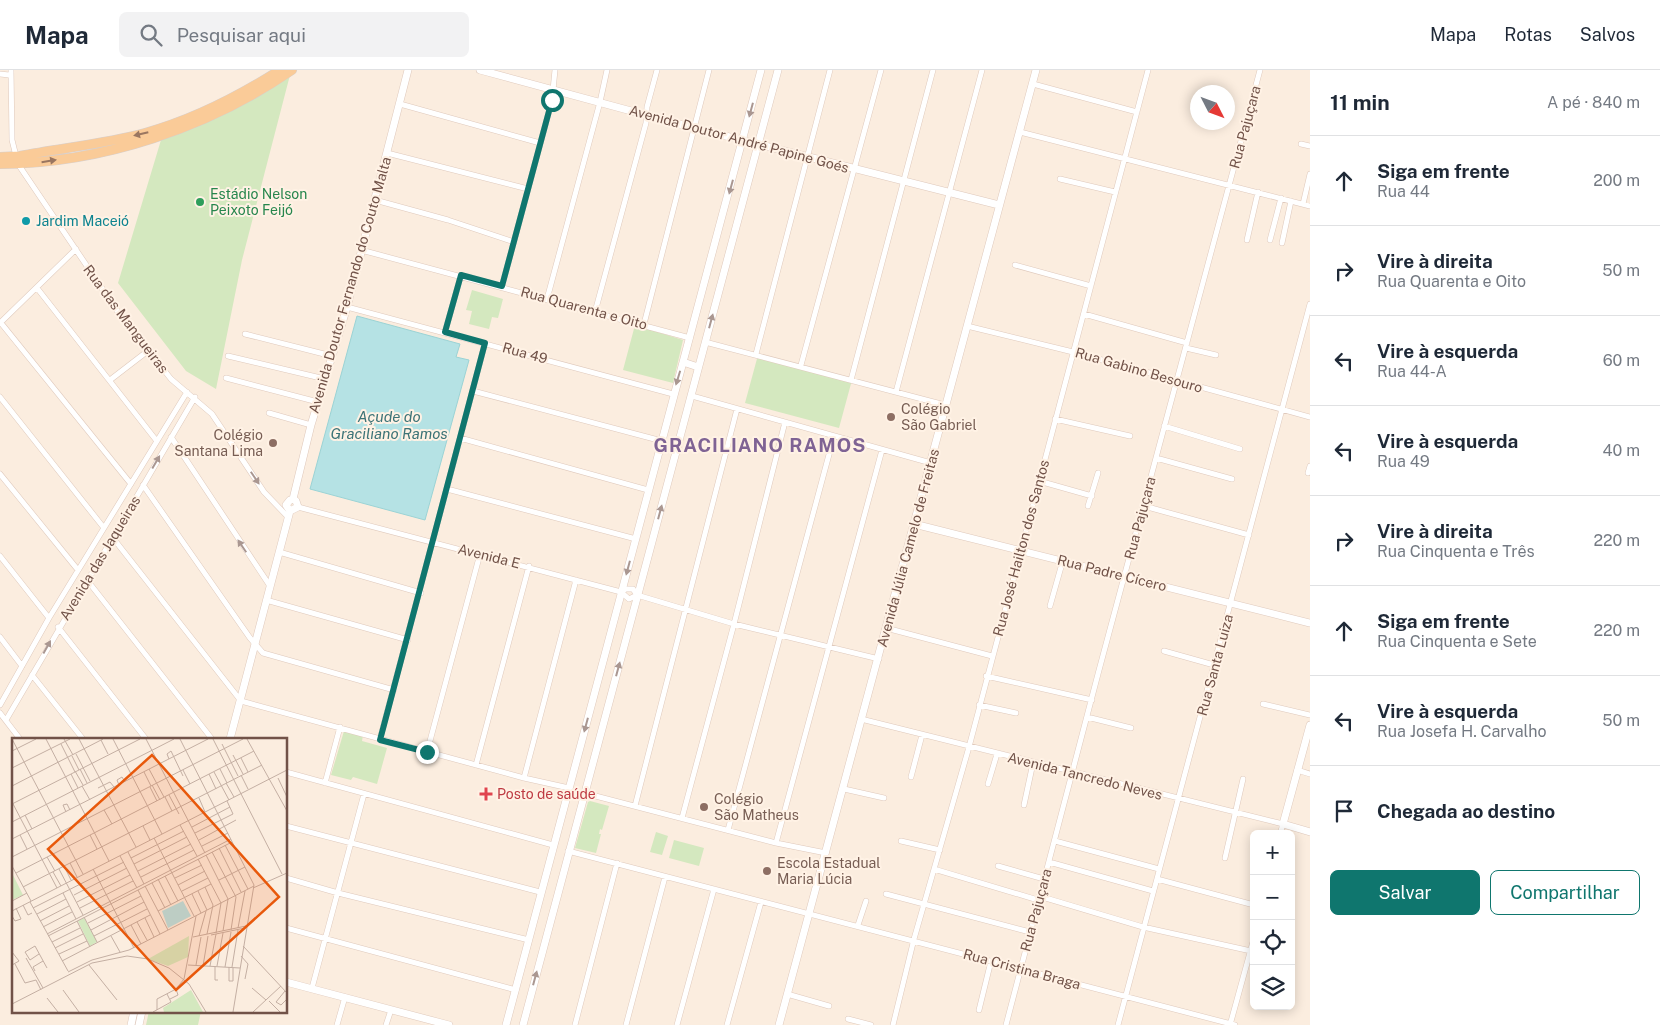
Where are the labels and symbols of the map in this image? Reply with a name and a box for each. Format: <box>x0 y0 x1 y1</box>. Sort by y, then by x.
street label: Rua Pajuçara <box>1226 84 1264 170</box>
north arrow <box>1190 85 1235 130</box>
route start <box>541 89 564 112</box>
street label: Avenida Doutor André Papine Goés <box>627 102 851 176</box>
one-way arrow <box>747 102 755 117</box>
one-way arrow <box>133 130 148 138</box>
street label: Avenida Doutor Fernando do Couto Malta <box>306 155 394 415</box>
one-way arrow <box>41 156 57 164</box>
one-way arrow <box>727 180 735 195</box>
place label: Estádio Nelson Peixoto Feijó <box>210 186 307 218</box>
marker: Estádio Nelson Peixoto Feijó <box>194 196 206 208</box>
place label: Jardim Maceió <box>36 213 129 229</box>
marker: Jardim Maceió <box>20 215 32 227</box>
street label: Rua das Mangueiras <box>80 262 172 376</box>
street label: Rua Quarenta e Oito <box>519 283 649 333</box>
one-way arrow <box>707 313 715 328</box>
street label: Rua 49 <box>501 339 550 367</box>
street label: Rua Gabino Besouro <box>1074 344 1205 396</box>
one-way arrow <box>674 370 682 385</box>
place label: Colégio São Gabriel <box>901 401 977 433</box>
water label: Açude do Graciliano Ramos <box>330 408 448 442</box>
marker: Colégio São Gabriel <box>885 411 897 423</box>
place label: Colégio Santana Lima <box>174 427 263 459</box>
district label: GRACILIANO RAMOS <box>654 434 866 456</box>
marker: Colégio Santana Lima <box>267 437 279 449</box>
street label: Avenida Júlia Camelo de Freitas <box>874 447 942 649</box>
one-way arrow <box>152 455 161 469</box>
street label: Rua José Hailton dos Santos <box>990 458 1052 638</box>
one-way arrow <box>250 471 260 485</box>
street label: Rua Pajuçara <box>1121 475 1159 561</box>
street label: Avenida das Jaqueiras <box>56 493 144 623</box>
one-way arrow <box>656 504 664 519</box>
one-way arrow <box>237 539 247 552</box>
street label: Avenida E <box>456 541 522 571</box>
street label: Rua Padre Cícero <box>1056 552 1168 594</box>
one-way arrow <box>623 561 631 576</box>
street label: Rua Santa Luiza <box>1194 613 1236 717</box>
one-way arrow <box>43 640 51 654</box>
one-way arrow <box>614 661 622 676</box>
one-way arrow <box>582 718 590 733</box>
inset map <box>12 738 288 1012</box>
route end <box>416 741 439 764</box>
street label: Avenida Tancredo Neves <box>1006 749 1164 803</box>
place label: Posto de saúde <box>497 786 596 802</box>
marker: Posto de saúde <box>479 787 493 801</box>
place label: Colégio São Matheus <box>714 791 799 823</box>
marker: Colégio São Matheus <box>698 801 710 813</box>
place label: Escola Estadual Maria Lúcia <box>777 855 881 887</box>
marker: Escola Estadual Maria Lúcia <box>761 865 773 877</box>
street label: Rua Pajuçara <box>1017 867 1055 953</box>
street label: Rua Cristina Braga <box>962 946 1082 992</box>
one-way arrow <box>531 970 539 985</box>

